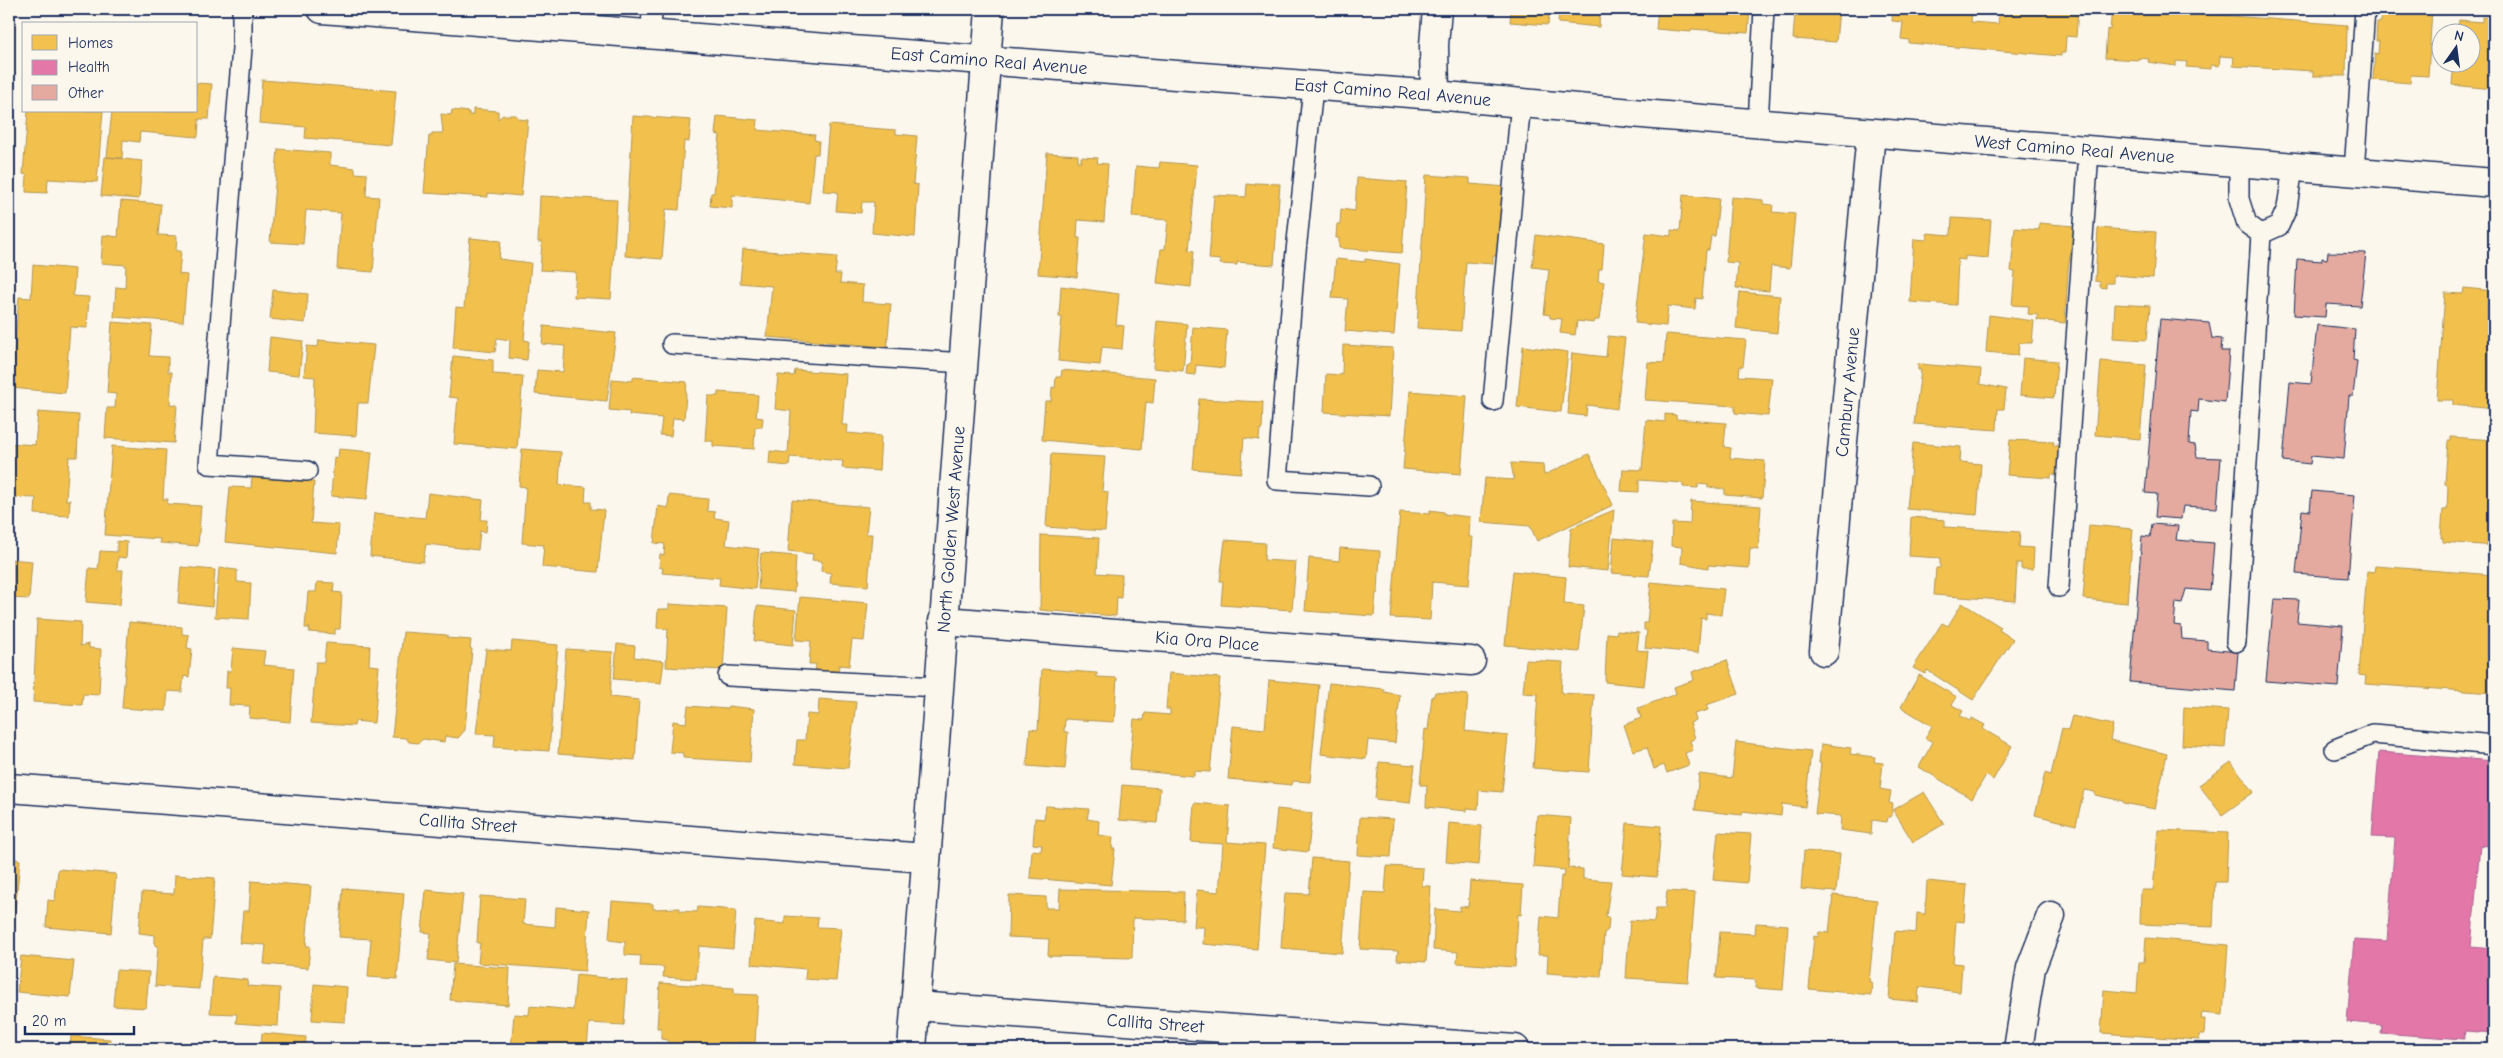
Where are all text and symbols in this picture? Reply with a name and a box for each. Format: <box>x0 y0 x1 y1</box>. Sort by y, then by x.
legend <box>22 22 198 112</box>
north arrow <box>2430 22 2480 72</box>
text: N <box>2453 27 2466 45</box>
text: Homes <box>68 34 113 52</box>
street label: East Camino Real Avenue <box>890 42 1088 79</box>
text: Health <box>68 58 110 76</box>
street label: East Camino Real Avenue <box>1294 74 1492 111</box>
text: Other <box>68 84 103 102</box>
street label: West Camino Real Avenue <box>1974 130 2175 168</box>
street label: Cambury Avenue <box>1831 326 1864 458</box>
street label: North Golden West Avenue <box>933 425 969 634</box>
street label: Kia Ora Place <box>1154 627 1260 655</box>
street label: Callita Street <box>418 809 518 837</box>
scale bar <box>25 1003 134 1035</box>
street label: Callita Street <box>1106 1009 1206 1037</box>
text: 20 m <box>32 1012 66 1030</box>

